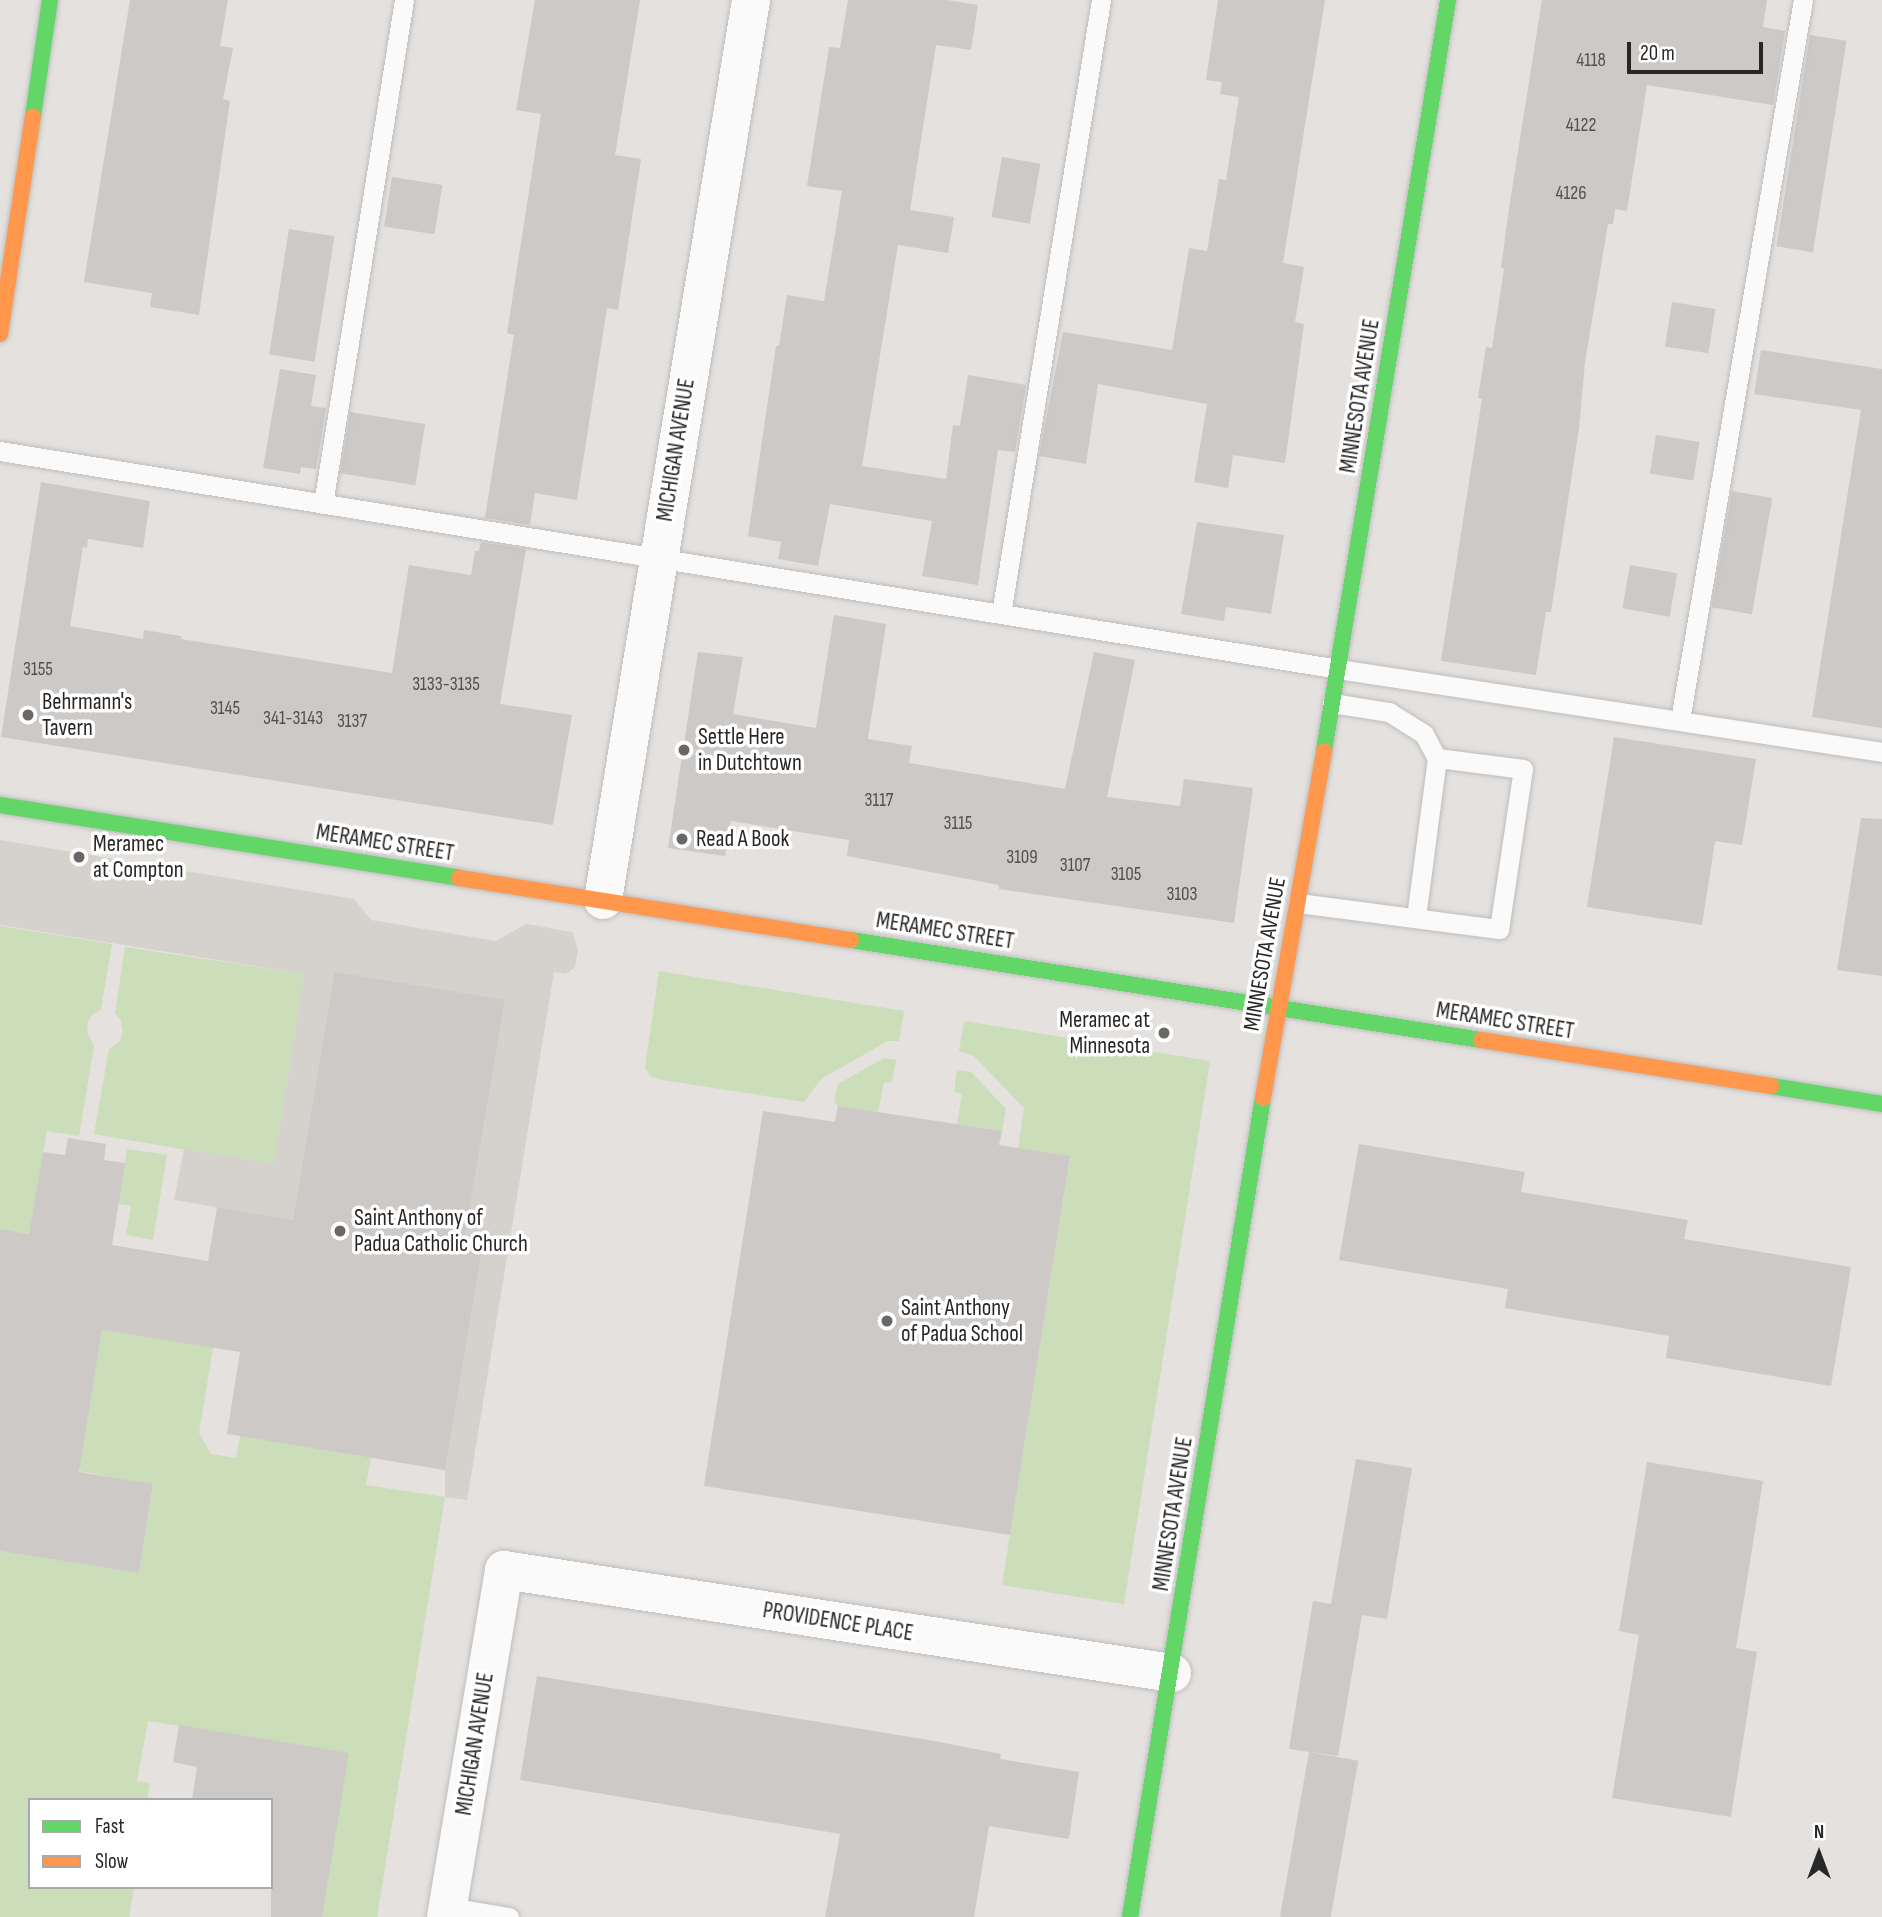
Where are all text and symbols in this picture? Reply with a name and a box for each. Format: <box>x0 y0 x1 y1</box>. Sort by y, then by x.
scale bar <box>1630 28 1766 72</box>
text: 20 m <box>1640 41 1675 66</box>
house number: 4118 <box>1576 50 1606 72</box>
house number: 4122 <box>1566 115 1596 137</box>
house number: 4126 <box>1555 183 1587 205</box>
street label: MINNESOTA AVENUE <box>1334 317 1386 475</box>
street label: MICHIGAN AVENUE <box>651 377 701 523</box>
house number: 3155 <box>23 659 53 681</box>
house number: 3133-3135 <box>412 674 480 696</box>
place label: Behrmann's Tavern <box>42 688 132 742</box>
house number: 3145 <box>210 698 240 720</box>
marker: Behrmann's Tavern <box>20 707 36 723</box>
house number: 341-3143 <box>263 708 323 730</box>
house number: 3137 <box>337 711 367 733</box>
place label: Settle Here in Dutchtown <box>698 723 802 777</box>
marker: Settle Here in Dutchtown <box>676 742 692 758</box>
house number: 3117 <box>865 790 893 812</box>
house number: 3115 <box>944 813 972 835</box>
street label: MERAMEC STREET <box>314 818 456 868</box>
place label: Read A Book <box>696 825 789 853</box>
place label: Meramec at Compton <box>93 830 184 884</box>
marker: Read A Book <box>674 831 690 847</box>
house number: 3109 <box>1006 847 1038 869</box>
marker: Meramec at Compton <box>71 849 87 865</box>
house number: 3107 <box>1060 855 1090 877</box>
house number: 3105 <box>1111 864 1141 886</box>
street label: MINNESOTA AVENUE <box>1238 875 1292 1033</box>
house number: 3103 <box>1166 884 1198 906</box>
street label: MERAMEC STREET <box>874 906 1016 956</box>
street label: MERAMEC STREET <box>1434 996 1576 1046</box>
place label: Meramec at Minnesota <box>1059 1006 1150 1060</box>
marker: Meramec at Minnesota <box>1156 1025 1172 1041</box>
place label: Saint Anthony of Padua Catholic Church <box>354 1204 528 1258</box>
marker: Saint Anthony of Padua Catholic Church <box>332 1223 348 1239</box>
place label: Saint Anthony of Padua School <box>901 1294 1023 1348</box>
marker: Saint Anthony of Padua School <box>879 1313 895 1329</box>
street label: MINNESOTA AVENUE <box>1147 1435 1199 1593</box>
street label: PROVIDENCE PLACE <box>761 1596 915 1648</box>
street label: MICHIGAN AVENUE <box>450 1671 500 1817</box>
legend <box>28 1798 273 1889</box>
text: Fast <box>95 1814 125 1839</box>
north arrow <box>1784 1819 1854 1889</box>
text: N <box>1814 1821 1824 1844</box>
text: Slow <box>95 1849 128 1874</box>

